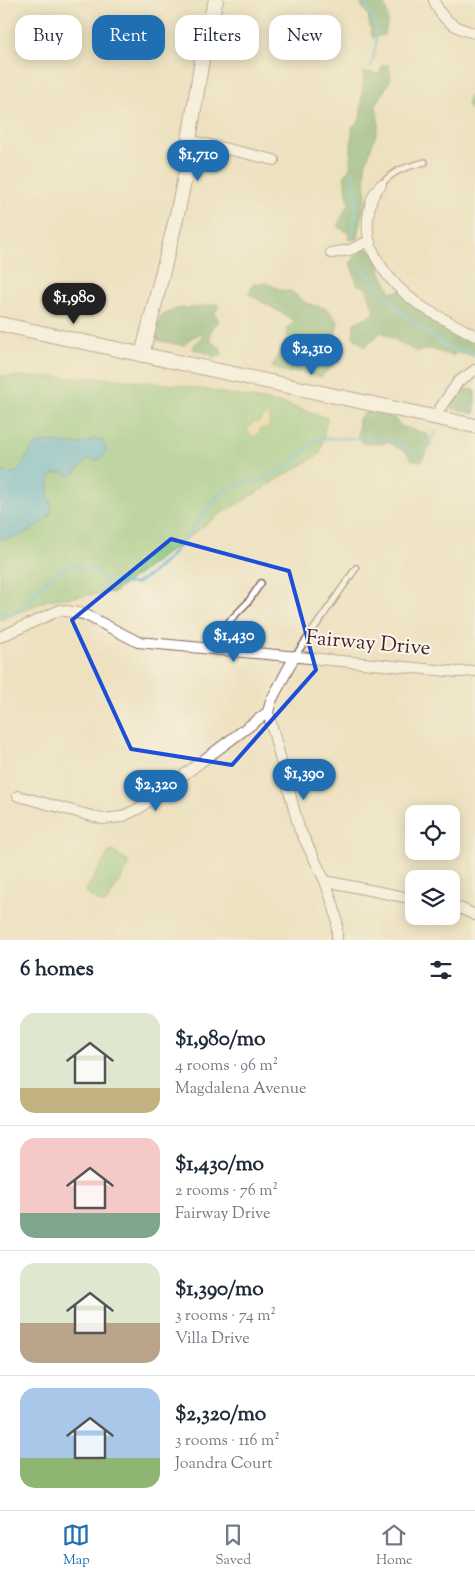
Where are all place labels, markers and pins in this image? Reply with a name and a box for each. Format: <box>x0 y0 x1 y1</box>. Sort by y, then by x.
pin: $1,710 <box>157 140 239 182</box>
pin: $1,980 <box>33 282 115 325</box>
pin: $2,310 <box>271 334 353 376</box>
pin: $1,430 <box>193 620 275 663</box>
pin: $1,390 <box>263 758 345 801</box>
pin: $2,320 <box>115 770 197 812</box>

